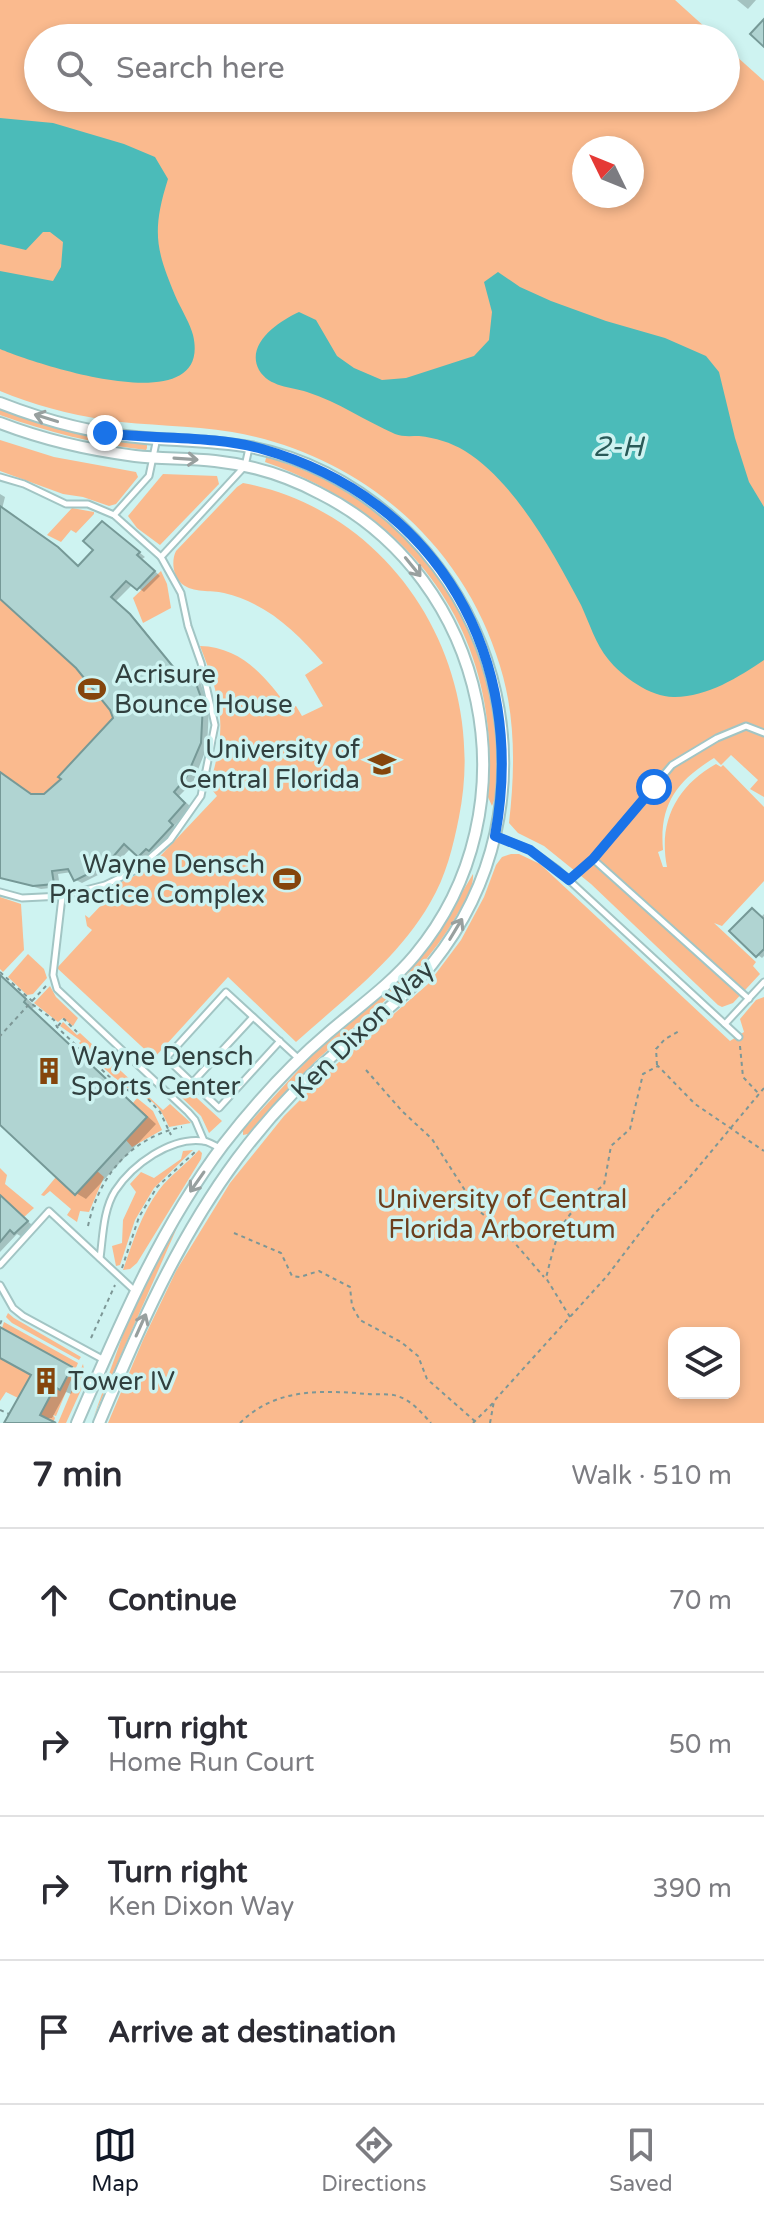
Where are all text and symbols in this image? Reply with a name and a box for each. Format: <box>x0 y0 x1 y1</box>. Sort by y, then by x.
search box <box>24 24 740 112</box>
icon: search <box>52 46 96 90</box>
text: Search here <box>116 50 285 87</box>
north arrow <box>572 136 644 208</box>
one-way arrow <box>34 410 59 424</box>
route end <box>87 415 123 451</box>
water label: 2-H <box>593 430 646 464</box>
one-way arrow <box>172 452 199 467</box>
one-way arrow <box>404 556 422 577</box>
place label: Acrisure Bounce House <box>114 659 293 720</box>
sports icon: Acrisure Bounce House <box>77 674 107 704</box>
place label: University of Central Florida <box>179 734 360 795</box>
school or university icon: University of Central Florida <box>367 749 397 779</box>
route start <box>636 769 672 805</box>
place label: Wayne Densch Practice Complex <box>49 849 265 910</box>
sports icon: Wayne Densch Practice Complex <box>272 864 302 894</box>
one-way arrow <box>448 918 464 941</box>
street label: Ken Dixon Way <box>285 954 440 1105</box>
place label: Wayne Densch Sports Center <box>71 1041 254 1102</box>
building icon: Wayne Densch Sports Center <box>34 1056 64 1086</box>
one-way arrow <box>189 1170 206 1192</box>
park label: University of Central Florida Arboretum <box>377 1184 627 1245</box>
one-way arrow <box>134 1314 149 1338</box>
map controls <box>668 1327 740 1399</box>
button: layers <box>668 1327 740 1399</box>
building icon: Tower IV <box>31 1366 61 1396</box>
place label: Tower IV <box>68 1366 175 1397</box>
text: 7 min <box>32 1455 123 1496</box>
text: Walk · 510 m <box>572 1460 732 1491</box>
icon: ahead <box>32 1578 76 1622</box>
text: Continue <box>108 1582 237 1619</box>
text: 70 m <box>669 1585 732 1616</box>
text: Turn right <box>108 1710 248 1747</box>
icon: right <box>32 1722 76 1766</box>
text: 50 m <box>669 1729 732 1760</box>
text: Home Run Court <box>108 1747 315 1778</box>
text: Turn right <box>108 1854 248 1891</box>
icon: right <box>32 1866 76 1910</box>
text: 390 m <box>652 1873 732 1904</box>
text: Ken Dixon Way <box>108 1891 294 1922</box>
icon: arrive <box>32 2010 76 2054</box>
text: Arrive at destination <box>108 2014 396 2051</box>
tab: Map <box>91 2123 139 2197</box>
tab: Directions <box>321 2123 427 2197</box>
tab: Saved <box>609 2123 673 2197</box>

